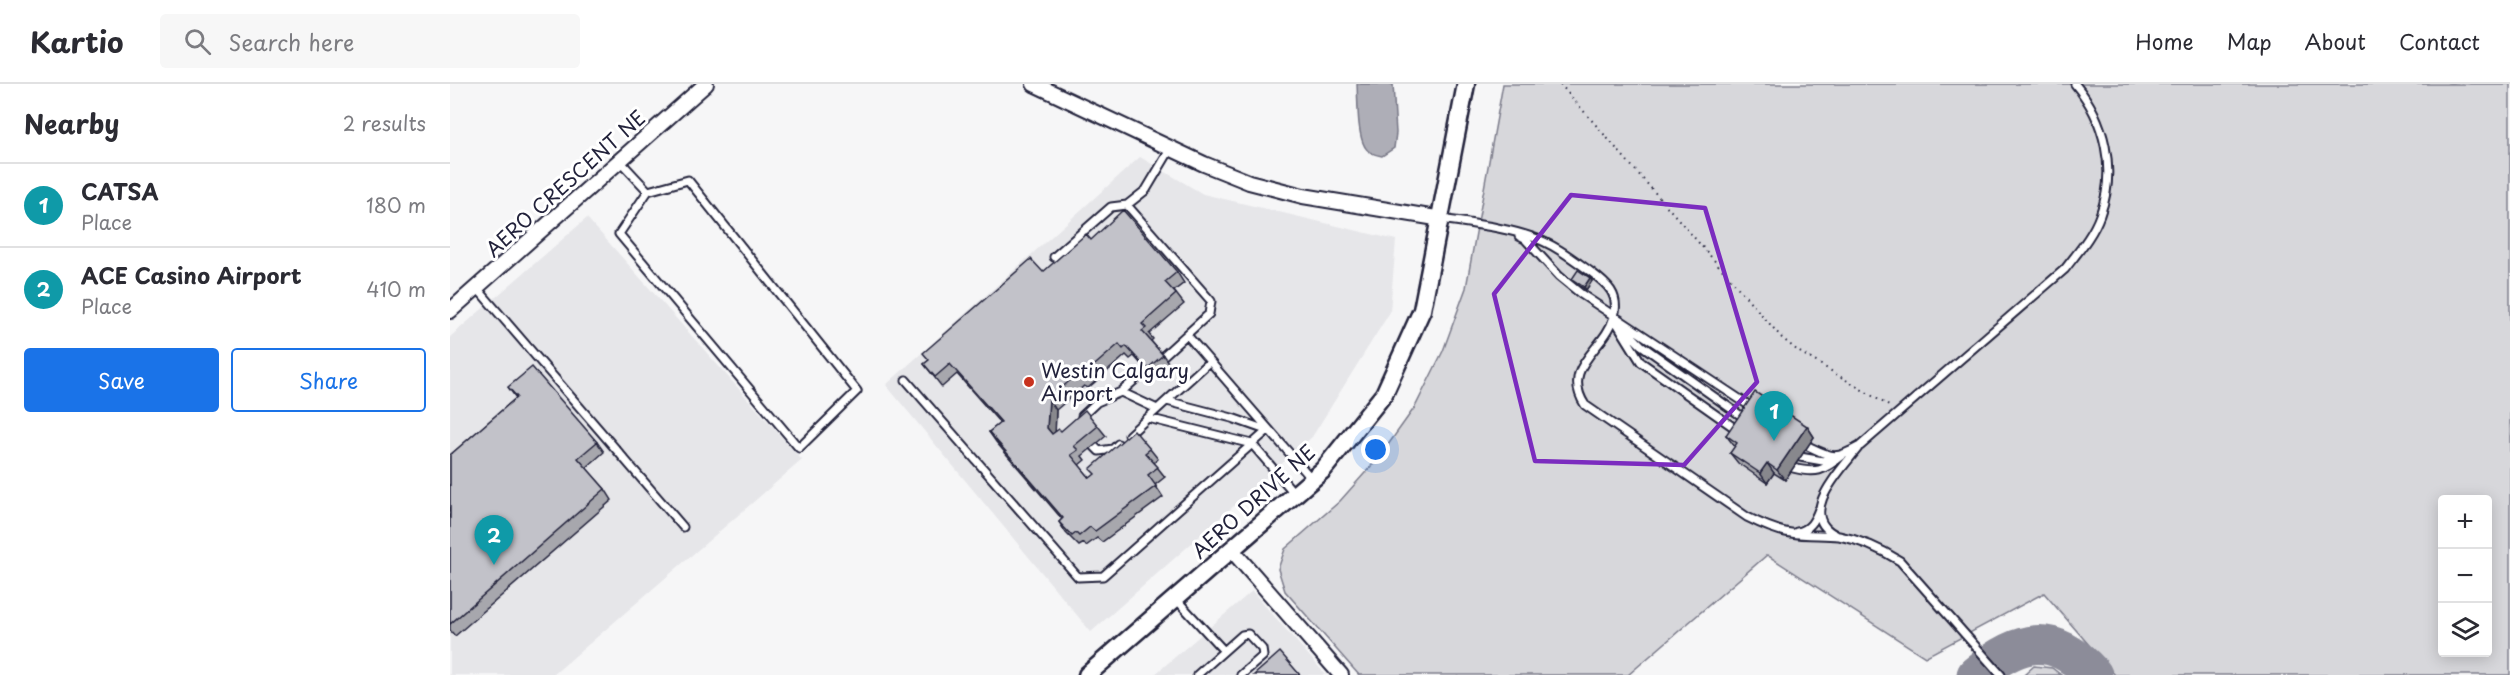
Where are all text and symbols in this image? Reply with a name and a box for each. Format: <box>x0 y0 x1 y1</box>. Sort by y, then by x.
search box <box>160 14 580 68</box>
text: Kartio <box>30 20 124 63</box>
icon: search <box>181 25 214 58</box>
text: Search here <box>229 25 354 58</box>
text: Home <box>2135 25 2194 57</box>
text: Map <box>2227 25 2272 57</box>
text: About <box>2305 25 2366 57</box>
text: Contact <box>2399 25 2480 57</box>
street label: AERO CRESCENT NE <box>478 103 652 263</box>
text: Nearby <box>24 104 119 143</box>
text: 2 results <box>343 108 426 138</box>
text: CATSA <box>81 174 159 207</box>
text: 1 <box>39 190 48 220</box>
text: 180 m <box>366 190 426 220</box>
text: Place <box>81 207 132 237</box>
text: ACE Casino Airport <box>81 258 302 291</box>
text: 2 <box>36 274 51 304</box>
text: 410 m <box>366 274 426 304</box>
text: Place <box>81 291 132 321</box>
button: Save <box>24 348 219 412</box>
button: Share <box>231 348 426 412</box>
place label: Westin Calgary Airport <box>1041 355 1189 408</box>
marker: Westin Calgary Airport <box>1022 375 1036 389</box>
pin: 1 <box>1754 392 1794 441</box>
your location <box>1361 435 1390 464</box>
street label: AERO DRIVE NE <box>1184 437 1322 565</box>
map controls <box>2438 495 2492 657</box>
button: + <box>2438 495 2492 549</box>
pin: 2 <box>474 516 513 565</box>
button: − <box>2438 549 2492 603</box>
button: layers <box>2438 603 2492 657</box>

